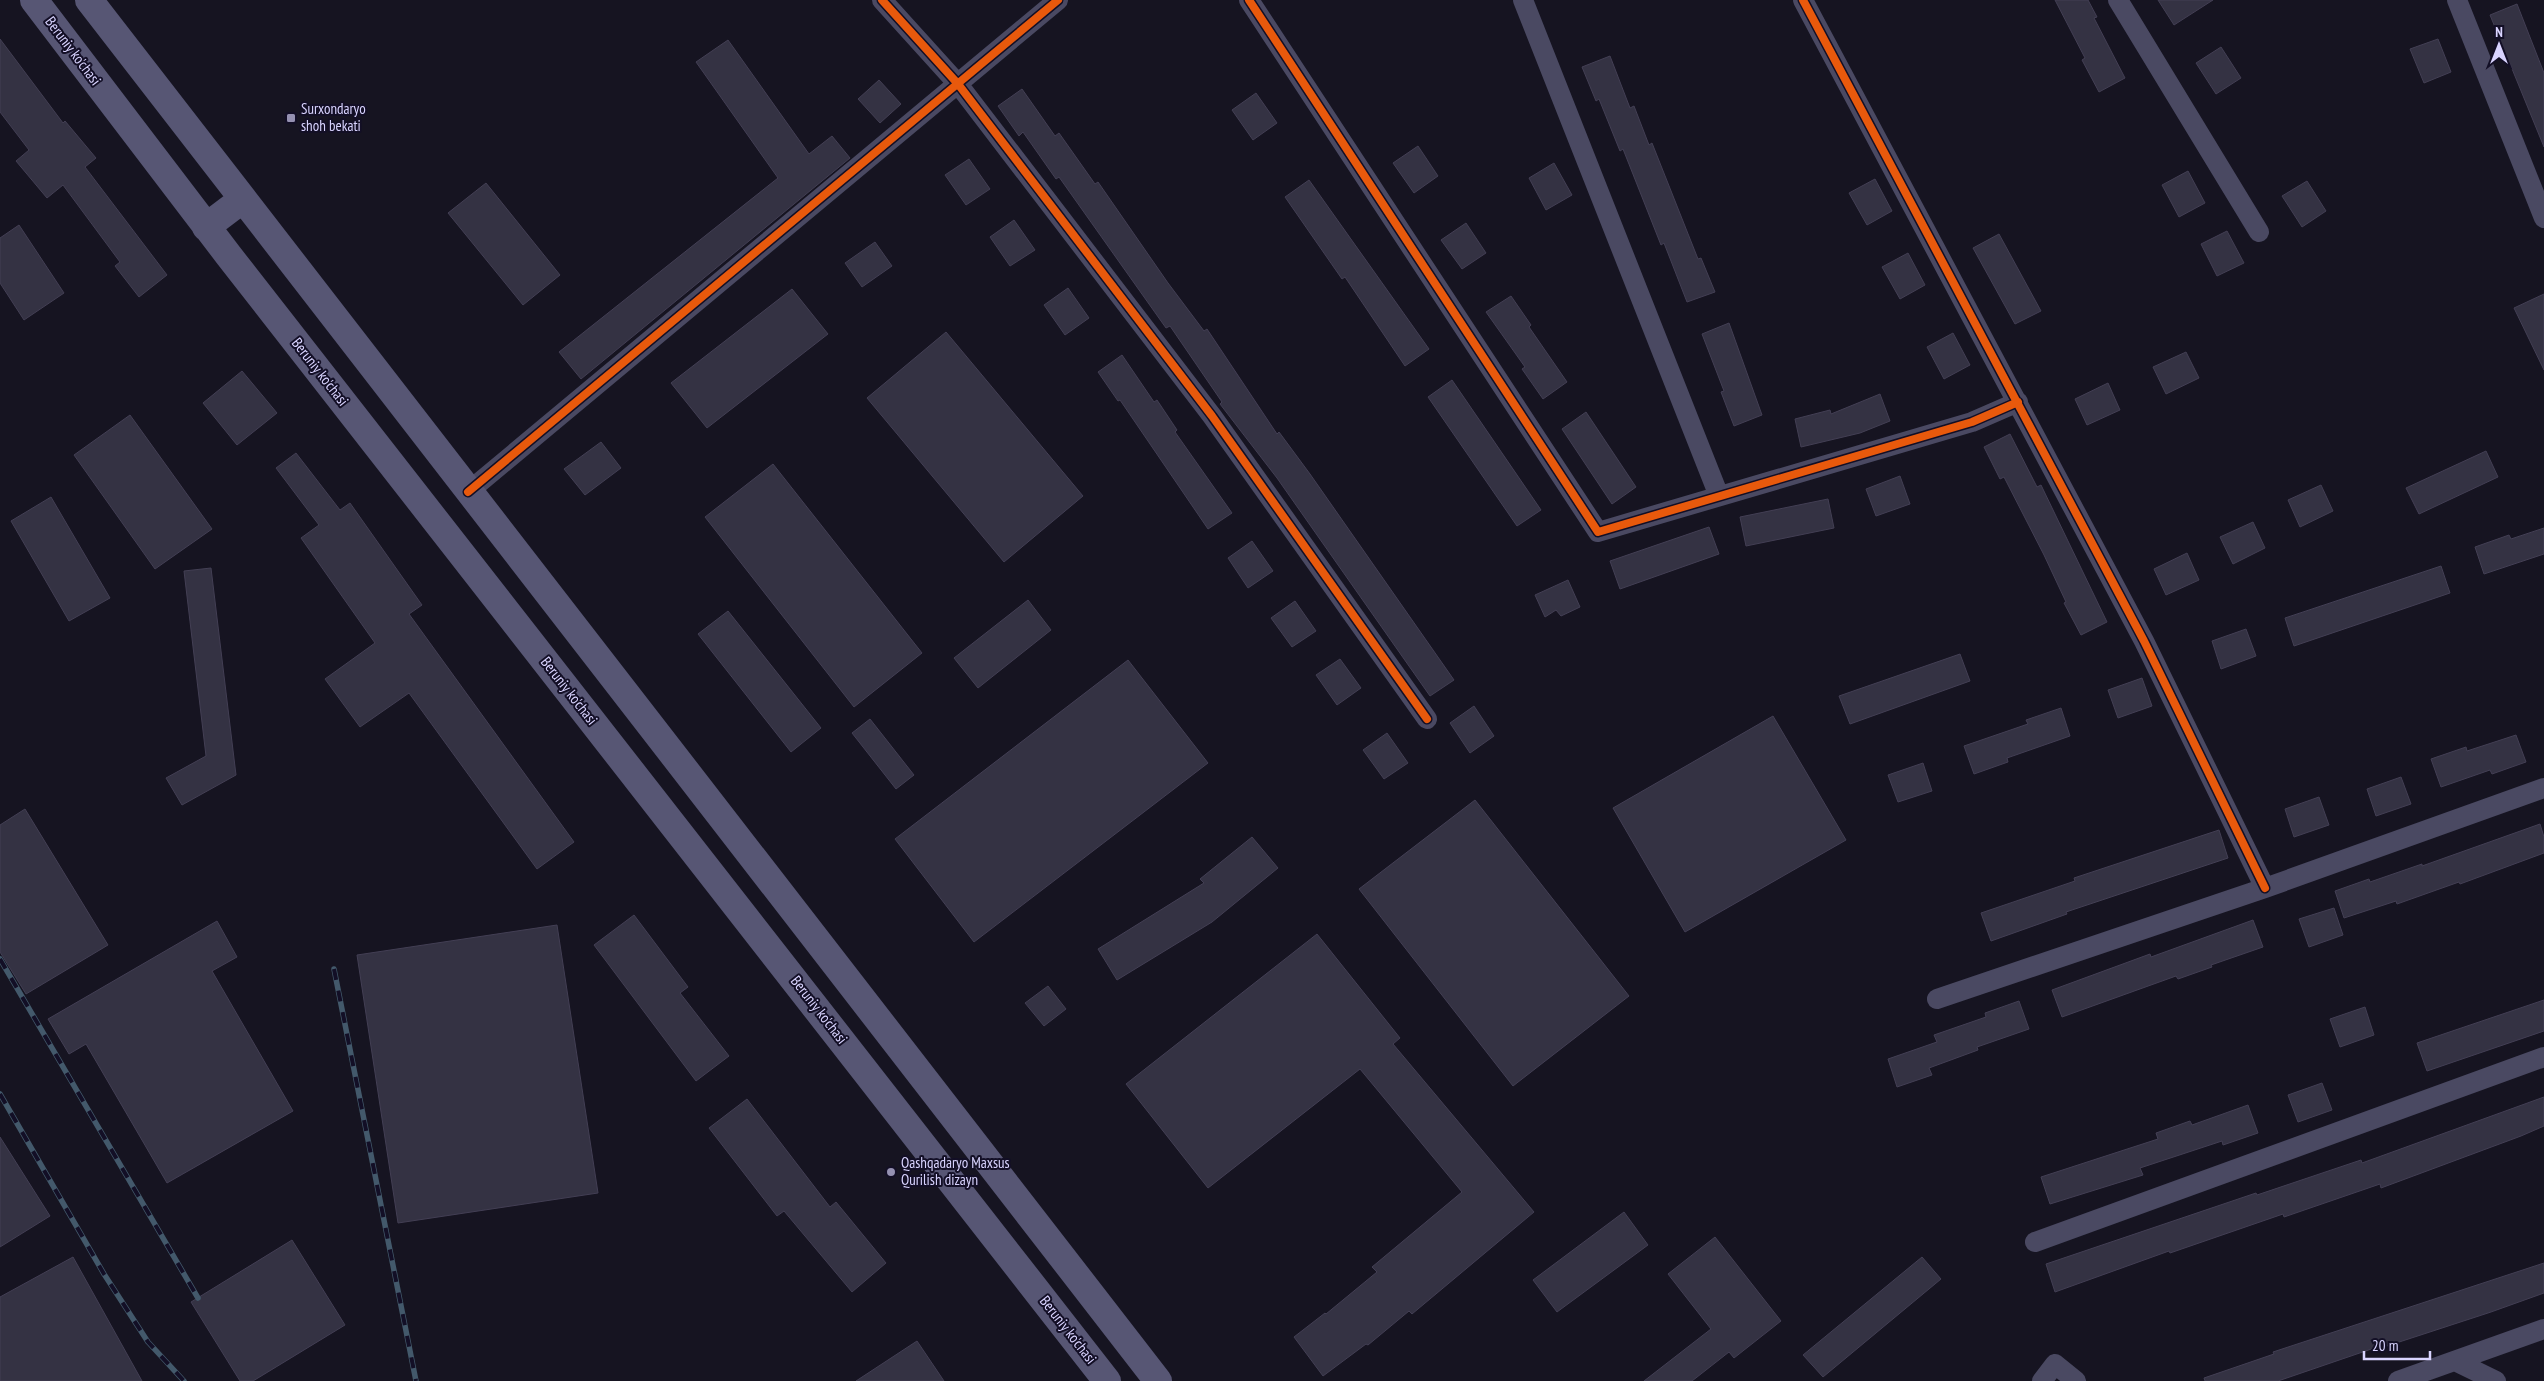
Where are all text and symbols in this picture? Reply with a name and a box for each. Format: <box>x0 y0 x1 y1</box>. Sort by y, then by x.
street label: Beruniy ko'chasi <box>41 13 105 89</box>
north arrow <box>2474 20 2524 70</box>
text: N <box>2495 23 2503 41</box>
place label: Surxondaryo shoh bekati <box>301 99 366 135</box>
marker: Surxondaryo shoh bekati <box>285 112 297 124</box>
street label: Beruniy ko'chasi <box>288 334 353 410</box>
street label: Beruniy ko'chasi <box>537 653 602 729</box>
street label: Beruniy ko'chasi <box>787 972 852 1048</box>
place label: Qashqadaryo Maxsus Qurilish dizayn <box>901 1153 1010 1189</box>
marker: Qashqadaryo Maxsus Qurilish dizayn <box>885 1166 897 1178</box>
street label: Beruniy ko'chasi <box>1036 1292 1101 1368</box>
scale bar <box>2364 1328 2430 1360</box>
text: 20 m <box>2372 1336 2398 1355</box>

